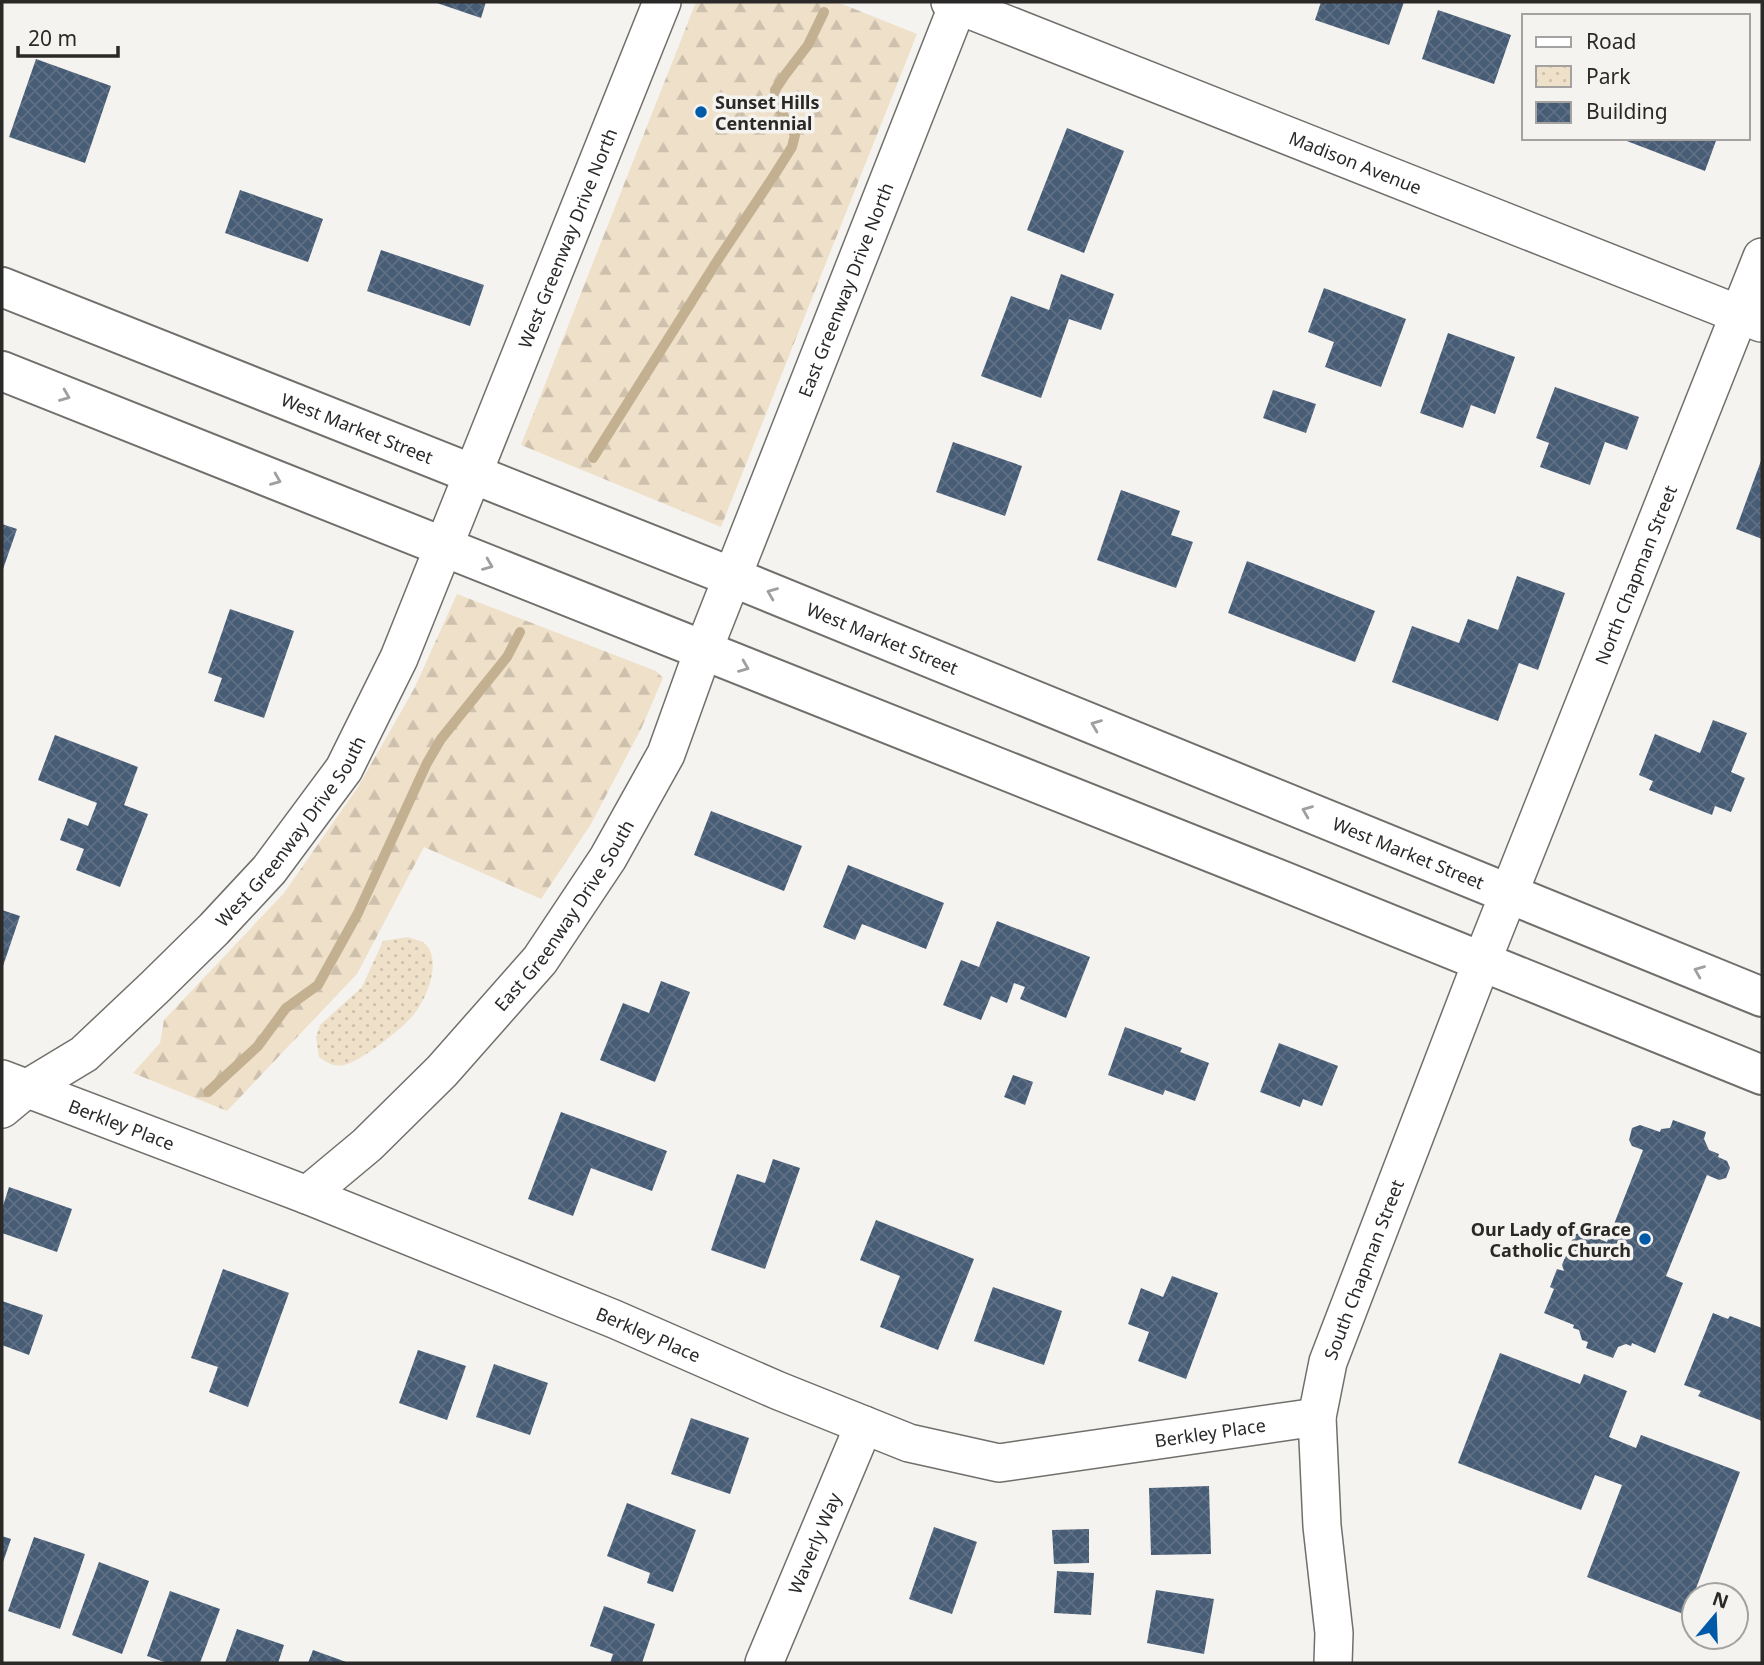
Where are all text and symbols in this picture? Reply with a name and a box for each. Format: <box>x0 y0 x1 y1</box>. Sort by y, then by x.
scale bar <box>18 14 117 58</box>
legend <box>1522 14 1750 140</box>
text: 20 m <box>28 24 77 52</box>
text: Road <box>1586 27 1636 55</box>
text: Park <box>1586 62 1631 90</box>
place label: Sunset Hills Centennial <box>715 90 820 135</box>
text: Building <box>1586 97 1668 125</box>
marker: Sunset Hills Centennial <box>693 104 709 120</box>
street label: West Greenway Drive North <box>512 125 622 352</box>
street label: Madison Avenue <box>1286 125 1425 200</box>
street label: East Greenway Drive North <box>792 179 899 400</box>
street label: West Market Street <box>278 387 437 469</box>
one-way arrow <box>59 388 71 402</box>
one-way arrow <box>270 472 282 486</box>
street label: North Chapman Street <box>1589 481 1682 668</box>
one-way arrow <box>481 556 493 570</box>
one-way arrow <box>767 587 779 601</box>
street label: West Market Street <box>803 597 962 680</box>
one-way arrow <box>738 659 750 673</box>
one-way arrow <box>1091 719 1104 733</box>
street label: West Greenway Drive South <box>210 732 371 932</box>
one-way arrow <box>1302 805 1314 819</box>
street label: West Market Street <box>1329 811 1488 895</box>
street label: East Greenway Drive South <box>489 815 639 1016</box>
one-way arrow <box>1694 966 1706 980</box>
street label: Berkley Place <box>65 1093 178 1156</box>
street label: South Chapman Street <box>1318 1176 1409 1363</box>
place label: Our Lady of Grace Catholic Church <box>1471 1217 1631 1262</box>
marker: Our Lady of Grace Catholic Church <box>1637 1231 1653 1247</box>
street label: Berkley Place <box>593 1301 704 1367</box>
street label: Berkley Place <box>1153 1413 1267 1452</box>
street label: Waverly Way <box>782 1488 847 1597</box>
north arrow <box>1680 1581 1750 1651</box>
text: N <box>1709 1585 1732 1615</box>

